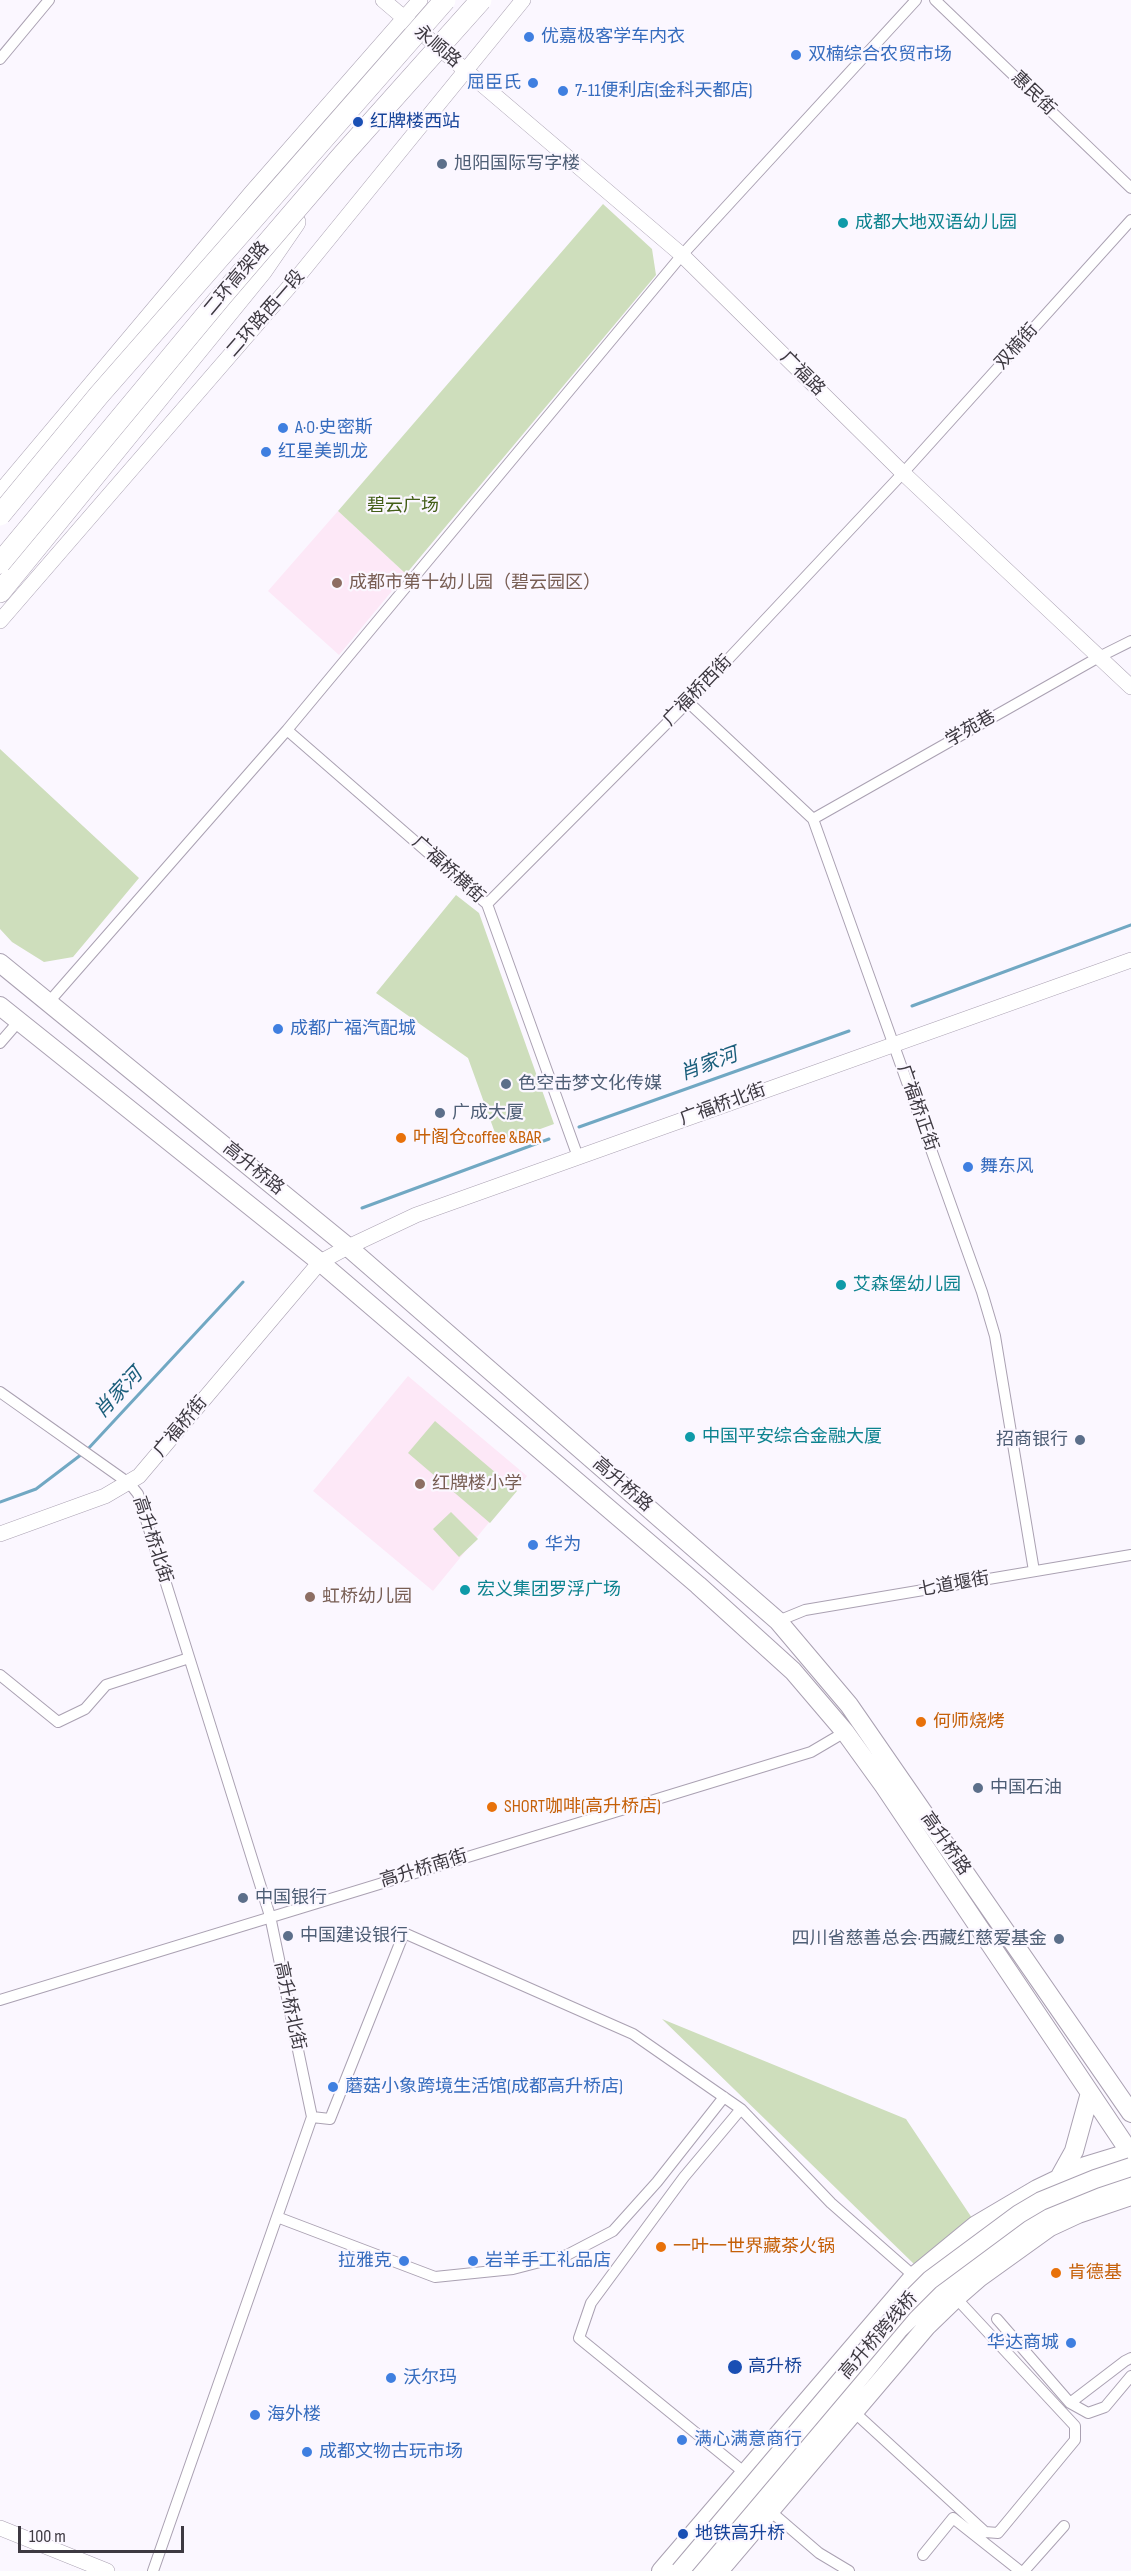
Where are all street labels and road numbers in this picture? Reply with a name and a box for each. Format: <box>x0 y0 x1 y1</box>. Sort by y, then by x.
street label: 永顺路 <box>409 21 465 73</box>
street label: 惠民街 <box>1006 67 1060 121</box>
street label: 二环高架路 <box>200 238 274 320</box>
street label: 二环路西一段 <box>222 266 310 362</box>
street label: 双楠街 <box>991 320 1043 374</box>
street label: 广福路 <box>775 347 829 401</box>
street label: 广福桥西街 <box>659 651 737 731</box>
street label: 学苑巷 <box>942 706 1000 752</box>
street label: 广福桥横街 <box>407 832 489 908</box>
street label: 广福桥正街 <box>892 1062 942 1154</box>
street label: 广福桥北街 <box>677 1079 769 1131</box>
street label: 高升桥路 <box>218 1138 288 1200</box>
street label: 广福桥街 <box>150 1392 212 1462</box>
street label: 高升桥路 <box>588 1453 656 1517</box>
street label: 高升桥北街 <box>128 1494 176 1586</box>
street label: 七道堰街 <box>917 1568 991 1602</box>
street label: 高升桥路 <box>916 1808 974 1880</box>
street label: 高升桥南街 <box>378 1846 470 1892</box>
street label: 高升桥北街 <box>269 1960 309 2052</box>
street label: 高升桥跨线桥 <box>835 2288 923 2384</box>

